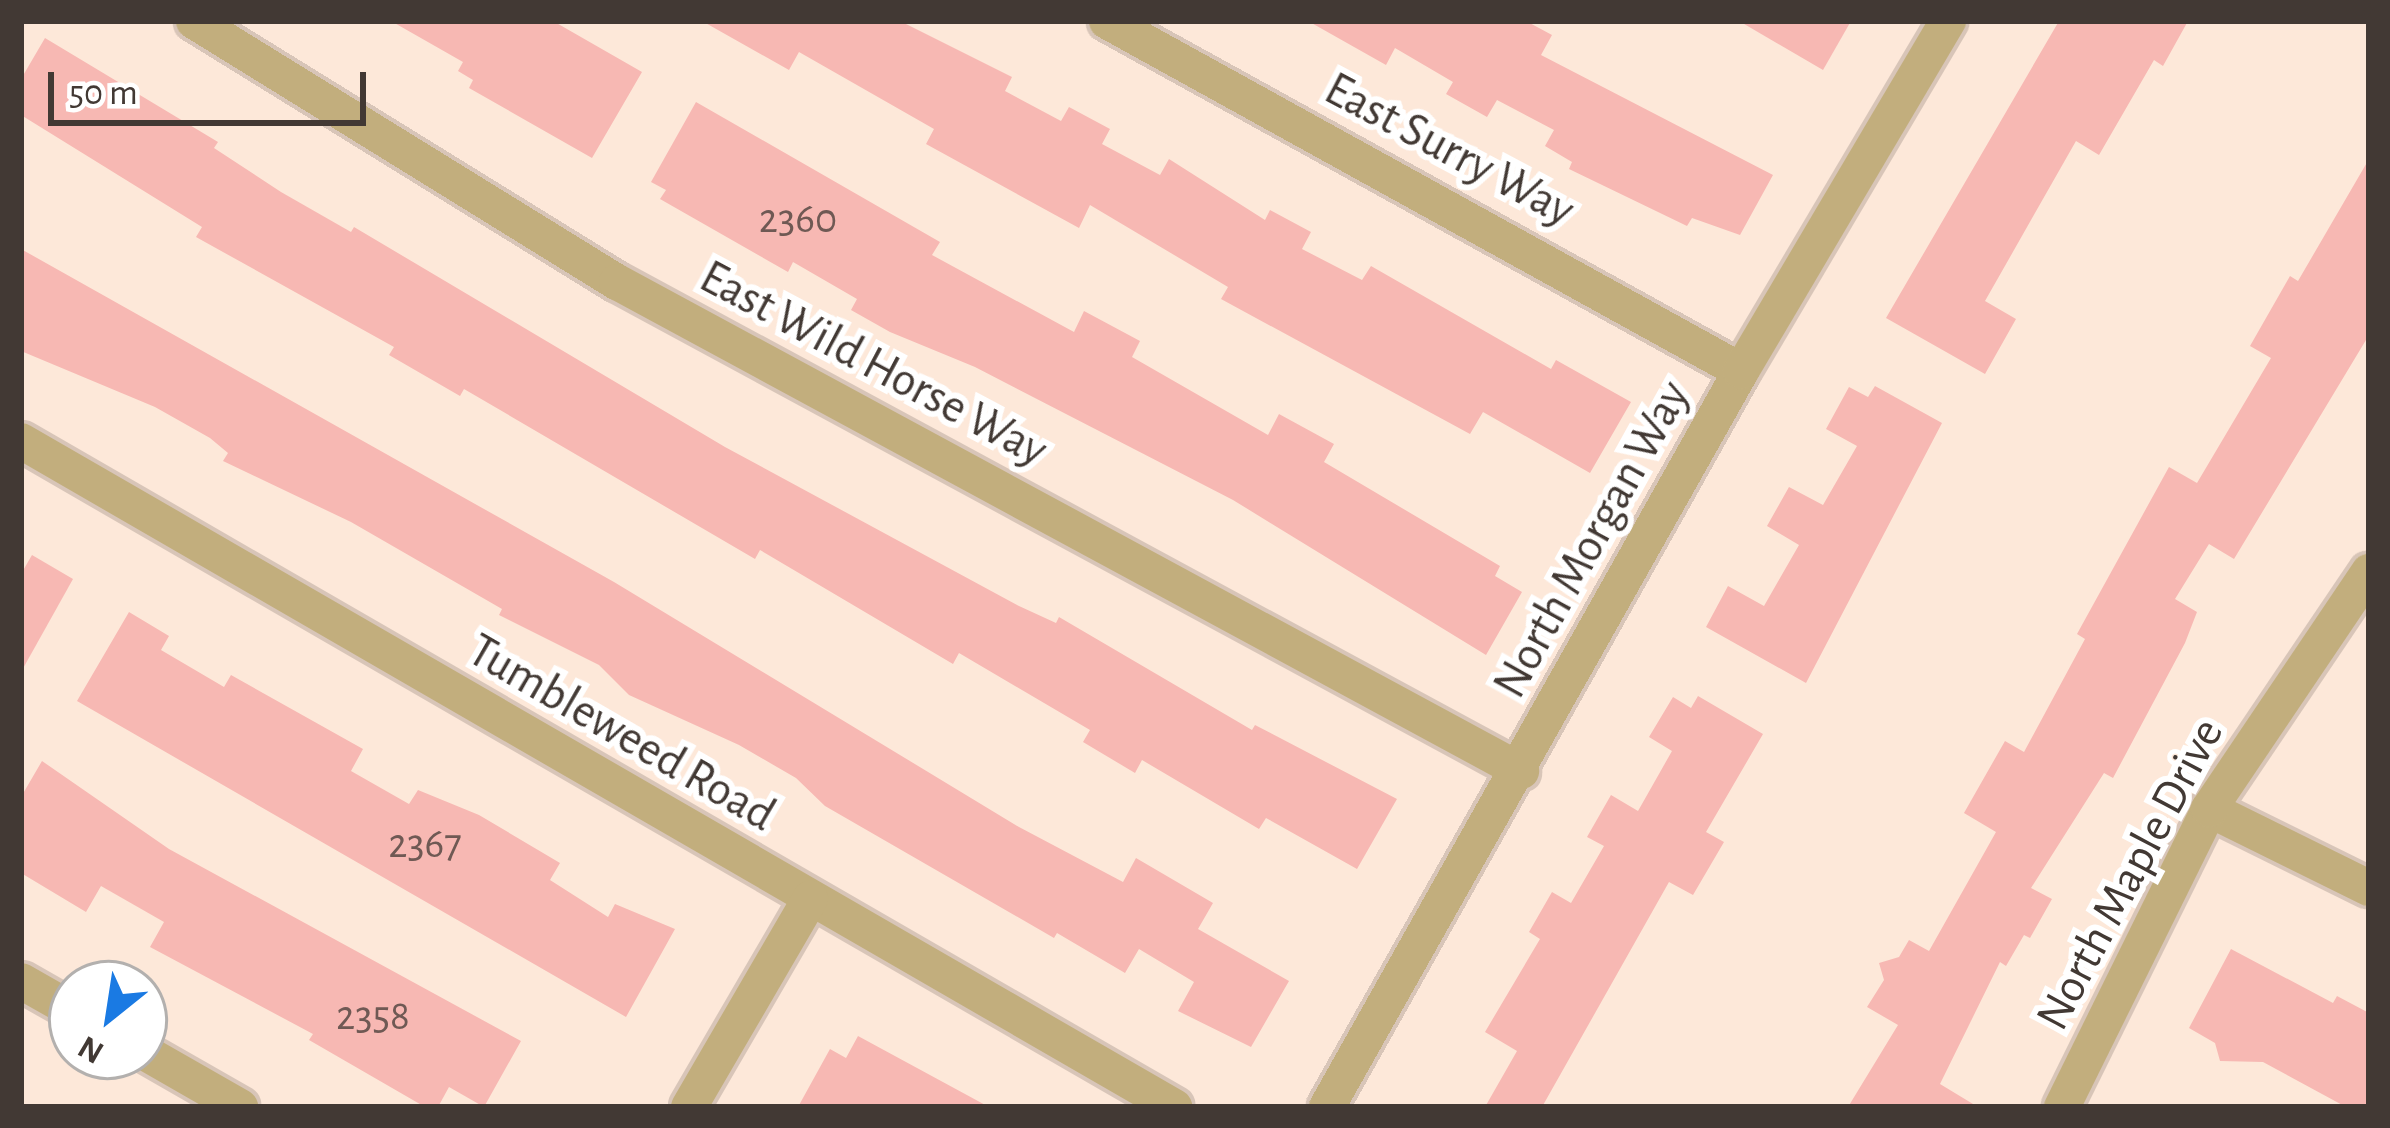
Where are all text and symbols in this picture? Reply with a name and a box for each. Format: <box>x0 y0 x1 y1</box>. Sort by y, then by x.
scale bar <box>54 48 372 122</box>
street label: East Surry Way <box>1314 61 1584 241</box>
text: 50 m <box>69 75 138 111</box>
house number: 2360 <box>759 194 837 244</box>
street label: East Wild Horse Way <box>689 249 1057 481</box>
street label: North Morgan Way <box>1482 371 1704 709</box>
street label: Tumbleweed Road <box>457 623 785 845</box>
street label: North Maple Drive <box>2025 709 2237 1041</box>
house number: 2367 <box>388 819 462 869</box>
north arrow <box>48 960 168 1080</box>
house number: 2358 <box>336 991 410 1041</box>
text: N <box>73 1029 109 1069</box>

